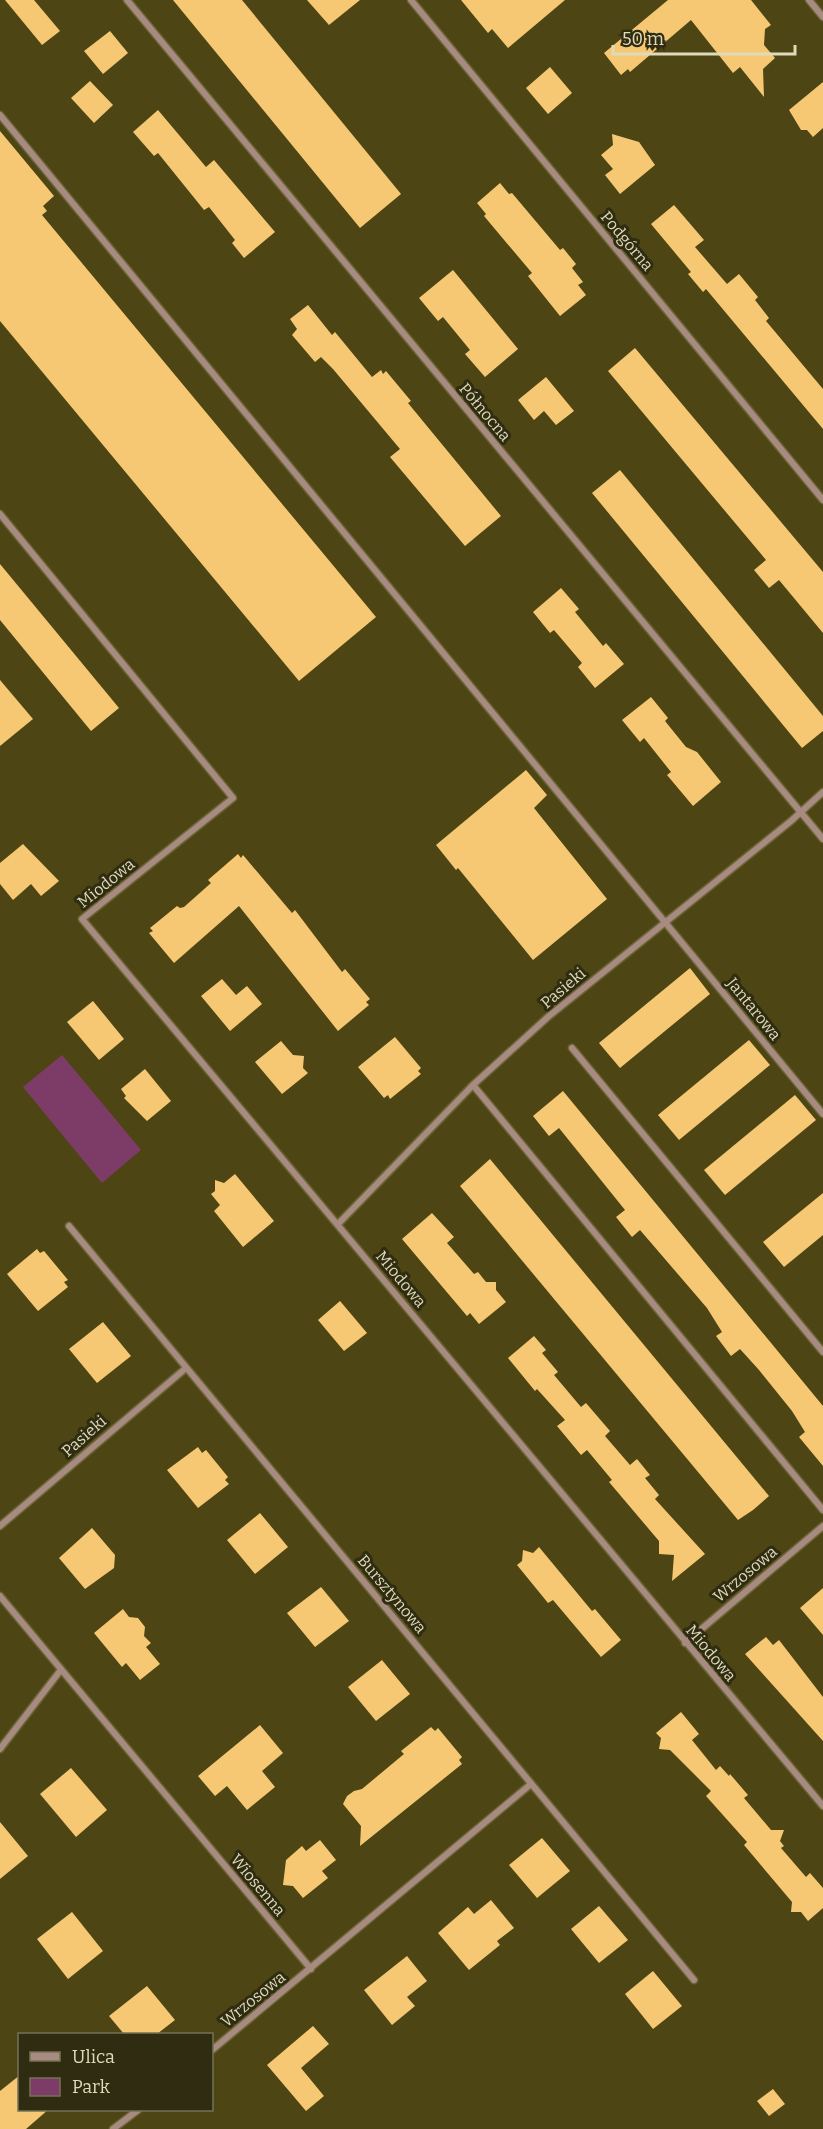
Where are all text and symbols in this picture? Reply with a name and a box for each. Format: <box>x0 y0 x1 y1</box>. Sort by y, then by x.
scale bar <box>613 18 794 56</box>
text: 50 m <box>622 28 664 50</box>
street label: Podgórna <box>597 207 657 275</box>
street label: Północna <box>455 379 515 445</box>
street label: Miodowa <box>74 854 139 912</box>
street label: Pasieki <box>537 964 589 1012</box>
street label: Jantarowa <box>722 973 785 1044</box>
street label: Miodowa <box>372 1247 430 1311</box>
street label: Pasieki <box>58 1411 110 1460</box>
street label: Wrzosowa <box>709 1542 781 1606</box>
street label: Bursztynowa <box>354 1551 430 1637</box>
street label: Miodowa <box>682 1621 740 1685</box>
street label: Wiosenna <box>227 1850 290 1920</box>
street label: Wrzosowa <box>217 1967 289 2031</box>
legend <box>18 2033 213 2111</box>
text: Ulica <box>72 2046 115 2068</box>
text: Park <box>72 2076 111 2098</box>

